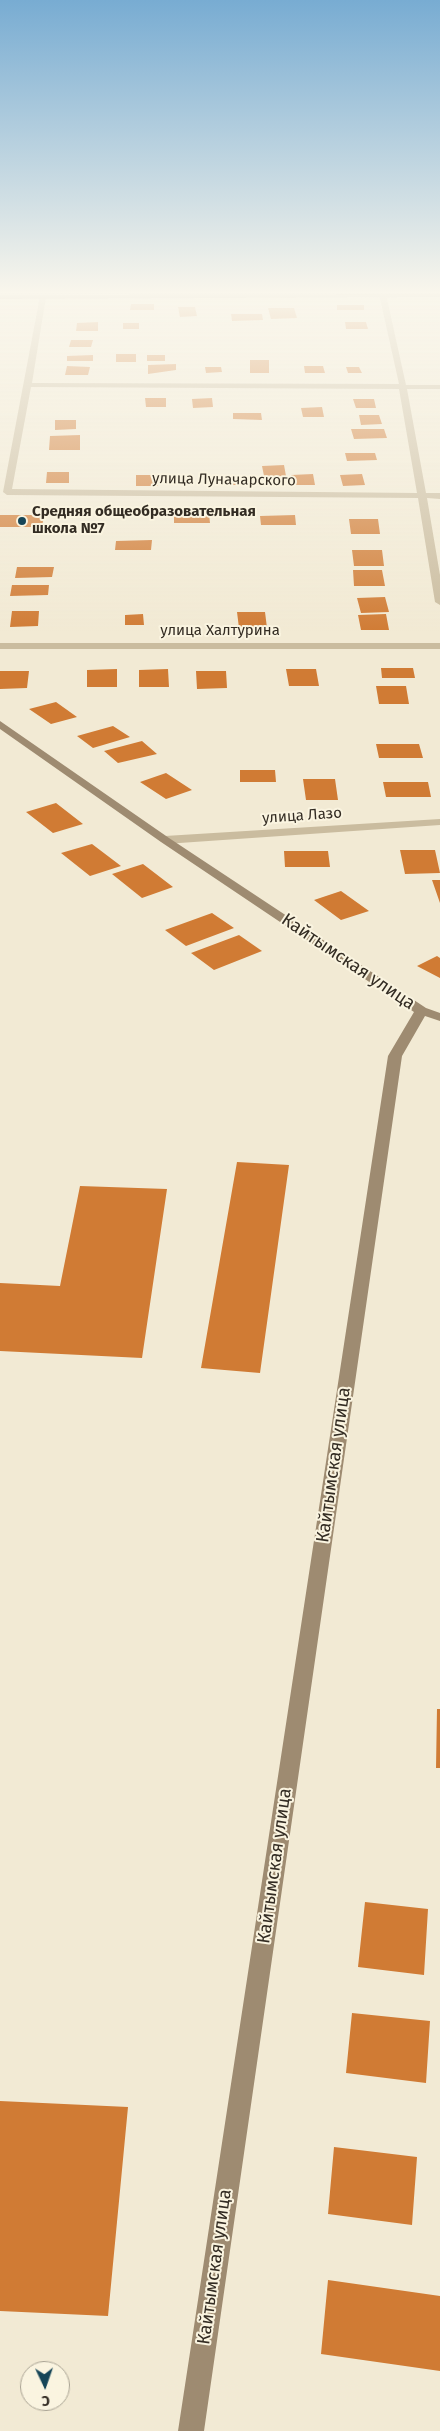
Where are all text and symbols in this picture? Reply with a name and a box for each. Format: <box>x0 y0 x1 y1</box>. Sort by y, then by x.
street label: улица Луначарского <box>152 470 296 490</box>
place label: Средняя общеобразовательная школа №7 <box>32 503 256 538</box>
marker: Средняя общеобразовательная школа №7 <box>16 515 28 527</box>
street label: улица Халтурина <box>160 622 280 640</box>
street label: улица Лазо <box>261 804 343 828</box>
street label: Кайтымская улица <box>277 909 419 1015</box>
street label: Кайтымская улица <box>312 1386 356 1544</box>
street label: Кайтымская улица <box>253 1787 297 1945</box>
street label: Кайтымская улица <box>193 2188 237 2346</box>
north arrow <box>20 2361 70 2411</box>
text: С <box>41 2392 50 2409</box>

